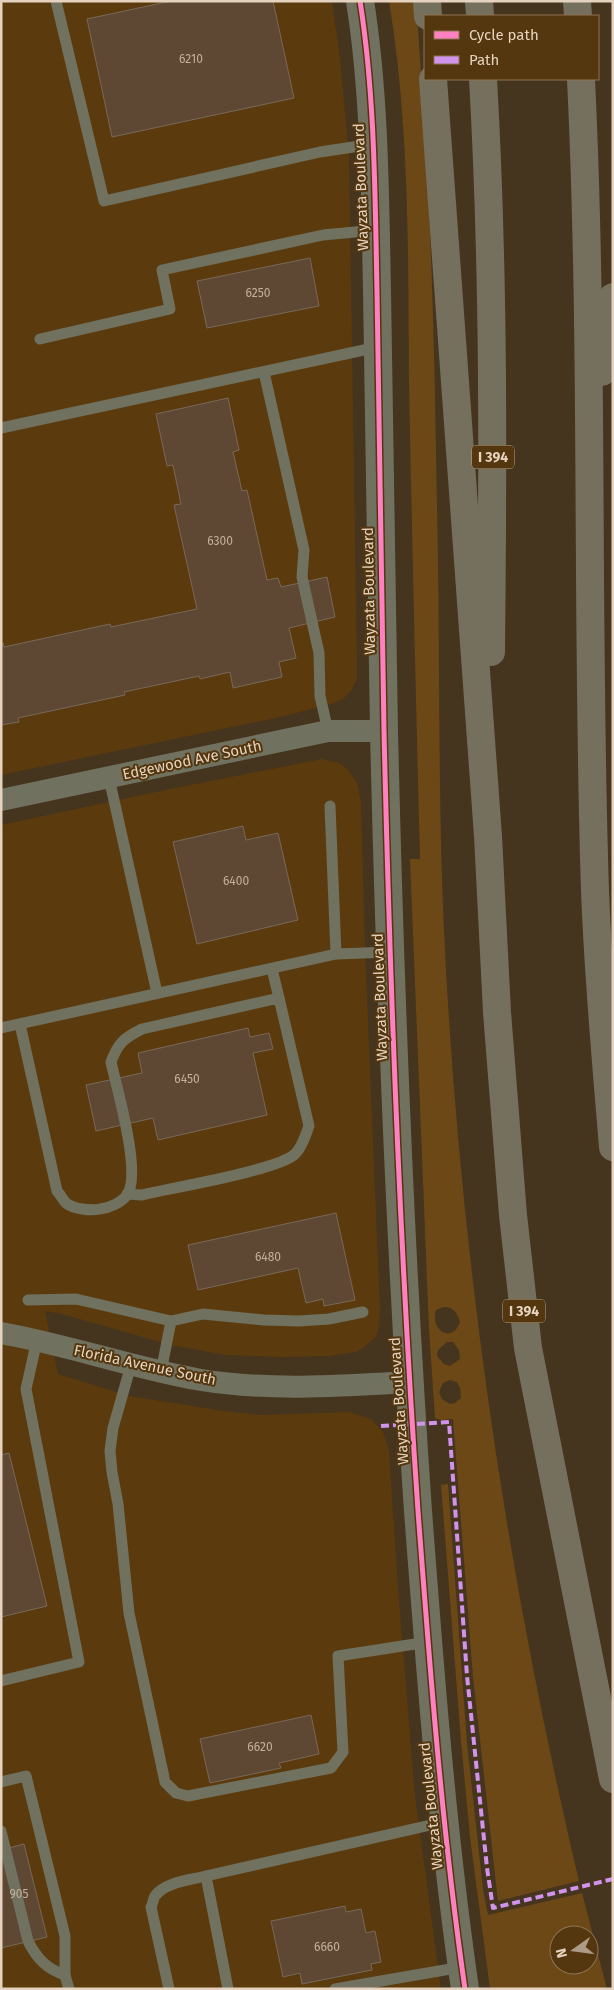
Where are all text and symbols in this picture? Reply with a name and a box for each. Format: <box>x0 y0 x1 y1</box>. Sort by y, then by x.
legend <box>424 15 599 80</box>
text: Cycle path <box>469 26 539 44</box>
text: Path <box>469 51 499 69</box>
house number: 6210 <box>179 52 203 66</box>
street label: Wayzata Boulevard <box>350 123 372 251</box>
house number: 6250 <box>246 286 271 300</box>
road number: I 394 <box>472 446 514 468</box>
street label: Wayzata Boulevard <box>359 527 379 655</box>
house number: 6300 <box>207 534 233 548</box>
street label: Edgewood Ave South <box>121 736 263 784</box>
house number: 6400 <box>223 874 249 888</box>
street label: Wayzata Boulevard <box>369 933 391 1061</box>
house number: 6450 <box>174 1072 200 1086</box>
house number: 6480 <box>255 1250 281 1264</box>
road number: I 394 <box>503 1300 545 1322</box>
street label: Wayzata Boulevard <box>386 1337 412 1465</box>
street label: Florida Avenue South <box>72 1341 218 1389</box>
house number: 6620 <box>247 1740 273 1754</box>
street label: Wayzata Boulevard <box>415 1741 447 1871</box>
house number: 905 <box>9 1887 29 1901</box>
north arrow <box>549 1925 599 1975</box>
house number: 6660 <box>314 1940 340 1954</box>
text: N <box>552 1946 571 1960</box>

